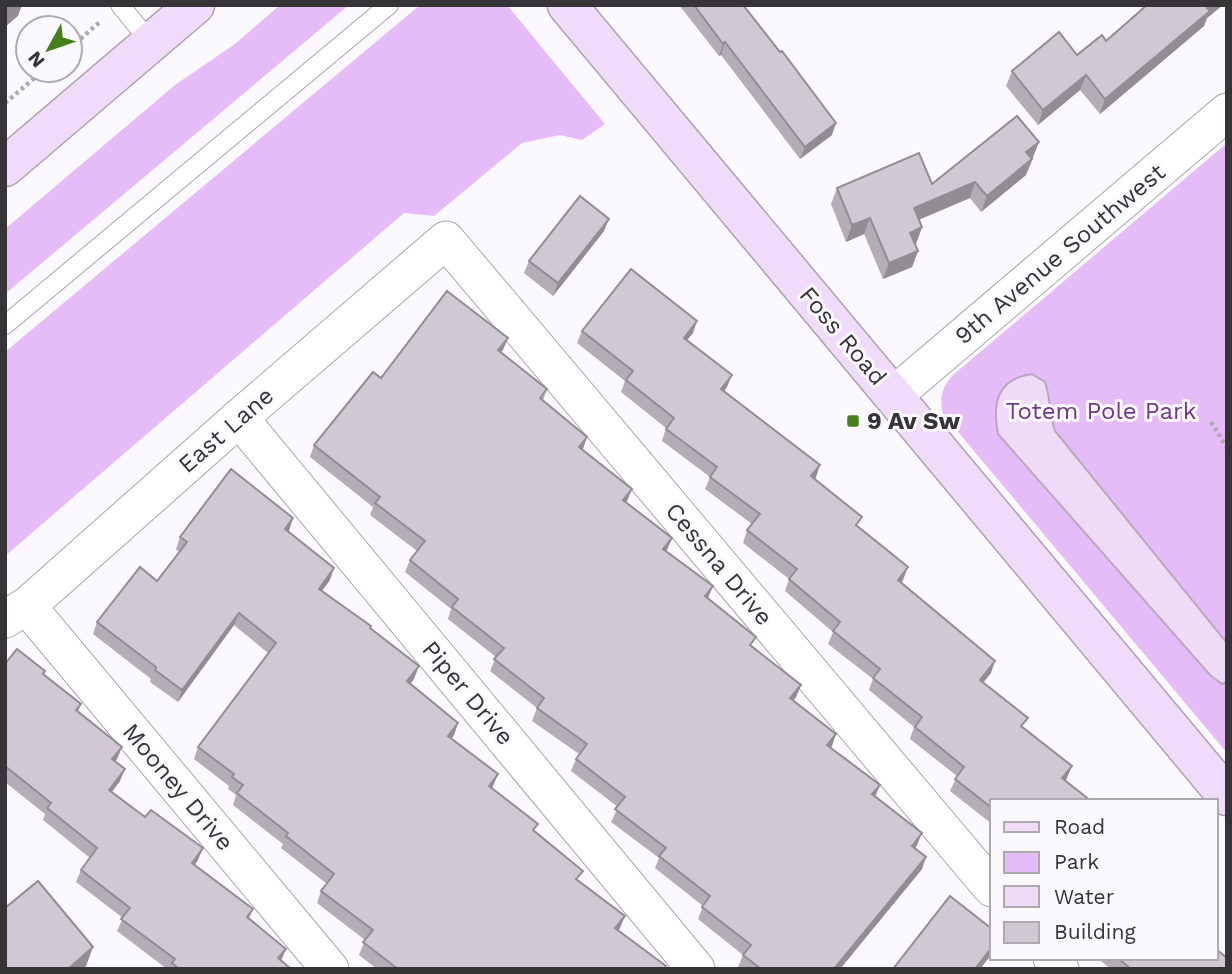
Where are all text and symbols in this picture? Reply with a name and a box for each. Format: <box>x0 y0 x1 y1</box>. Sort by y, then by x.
north arrow <box>14 14 84 84</box>
text: N <box>23 47 50 72</box>
street label: 9th Avenue Southwest <box>949 158 1171 350</box>
street label: Foss Road <box>794 281 892 391</box>
street label: East Lane <box>173 381 279 479</box>
park label: Totem Pole Park <box>1006 397 1197 425</box>
place label: 9 Av Sw <box>867 407 960 435</box>
marker: 9 Av Sw <box>845 413 861 429</box>
street label: Cessna Drive <box>660 497 778 631</box>
street label: Piper Drive <box>416 635 520 751</box>
street label: Mooney Drive <box>117 718 239 856</box>
legend <box>990 799 1218 960</box>
text: Road <box>1054 814 1105 839</box>
text: Park <box>1054 849 1099 874</box>
text: Water <box>1054 884 1115 909</box>
text: Building <box>1054 919 1136 944</box>

